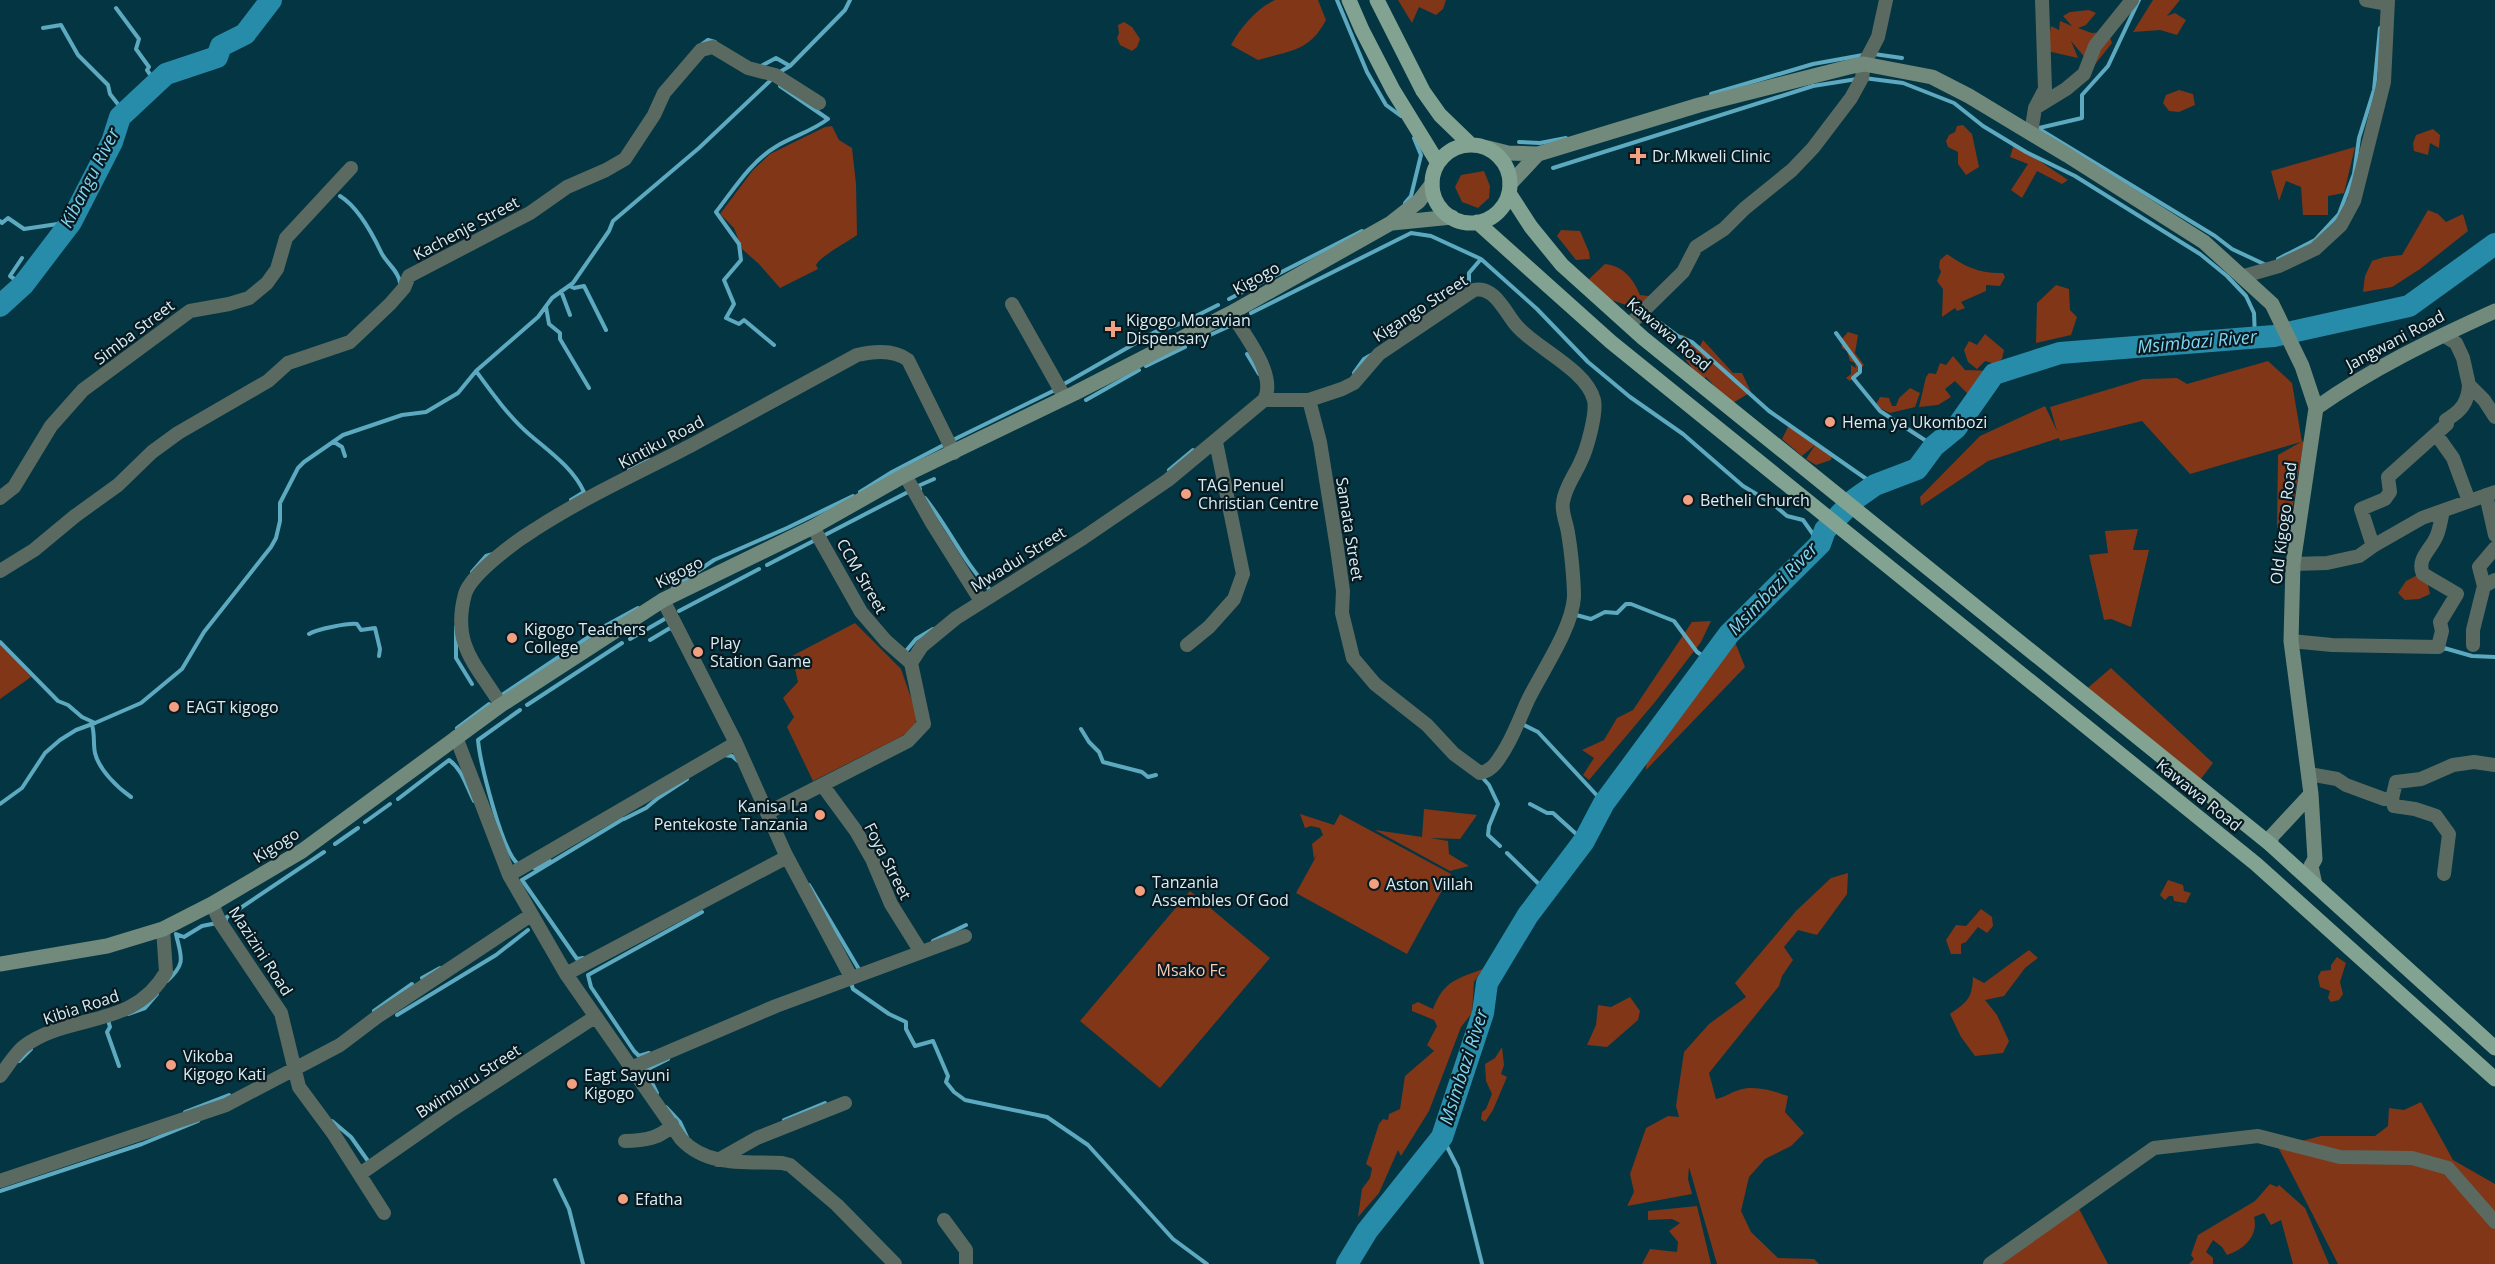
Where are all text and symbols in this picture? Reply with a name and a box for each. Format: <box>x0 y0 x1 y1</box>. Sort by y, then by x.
water label: Kibangu River <box>54 123 125 232</box>
place label: Dr.Mkweli Clinic <box>1652 145 1771 167</box>
marker: Dr.Mkweli Clinic <box>1629 147 1647 165</box>
street label: Kachenje Street <box>409 191 523 265</box>
street label: Kigogo <box>1229 256 1283 300</box>
street label: Kigango Street <box>1369 269 1472 347</box>
street label: Kawawa Road <box>1622 292 1716 376</box>
street label: Simba Street <box>89 294 179 369</box>
street label: Jangwani Road <box>2340 305 2448 376</box>
place label: Kigogo Moravian Dispensary <box>1126 309 1251 349</box>
marker: Kigogo Moravian Dispensary <box>1104 320 1122 338</box>
water label: Msimbazi River <box>2136 324 2259 358</box>
street label: Kintiku Road <box>614 410 708 474</box>
place label: Hema ya Ukombozi <box>1842 411 1987 433</box>
marker: Hema ya Ukombozi <box>1823 415 1837 429</box>
street label: Old Kigogo Road <box>2265 461 2301 585</box>
place label: TAG Penuel Christian Centre <box>1198 474 1319 514</box>
street label: Samata Street <box>1331 476 1369 583</box>
marker: TAG Penuel Christian Centre <box>1179 487 1193 501</box>
place label: Betheli Church <box>1700 489 1810 511</box>
marker: Betheli Church <box>1681 493 1695 507</box>
street label: Mwadui Street <box>966 521 1070 597</box>
street label: CCM Street <box>832 534 893 618</box>
water label: Msimbazi River <box>1722 536 1823 640</box>
street label: Kigogo <box>652 551 706 593</box>
place label: Kigogo Teachers College <box>524 618 646 658</box>
marker: Kigogo Teachers College <box>505 631 519 645</box>
place label: Play Station Game <box>710 632 811 672</box>
marker: Play Station Game <box>691 645 705 659</box>
place label: EAGT kigogo <box>186 696 279 718</box>
marker: EAGT kigogo <box>167 700 181 714</box>
street label: Kawawa Road <box>2152 754 2246 836</box>
place label: Kanisa La Pentekoste Tanzania <box>654 795 808 835</box>
marker: Kanisa La Pentekoste Tanzania <box>813 808 827 822</box>
street label: Foya Street <box>859 819 917 904</box>
street label: Kigogo <box>249 822 303 868</box>
place label: Tanzania Assembles Of God <box>1152 871 1289 911</box>
place label: Aston Villah <box>1386 873 1473 895</box>
marker: Aston Villah <box>1367 877 1381 891</box>
marker: Tanzania Assembles Of God <box>1133 884 1147 898</box>
street label: Mazizini Road <box>224 902 298 1000</box>
park label: Msako Fc <box>1156 959 1226 981</box>
street label: Kibia Road <box>40 984 122 1030</box>
water label: Msimbazi River <box>1433 1005 1493 1127</box>
street label: Bwimbiru Street <box>411 1039 525 1123</box>
place label: Vikoba Kigogo Kati <box>183 1045 266 1085</box>
marker: Vikoba Kigogo Kati <box>164 1058 178 1072</box>
place label: Eagt Sayuni Kigogo <box>584 1064 670 1104</box>
marker: Eagt Sayuni Kigogo <box>565 1077 579 1091</box>
place label: Efatha <box>635 1188 683 1210</box>
marker: Efatha <box>616 1192 630 1206</box>

